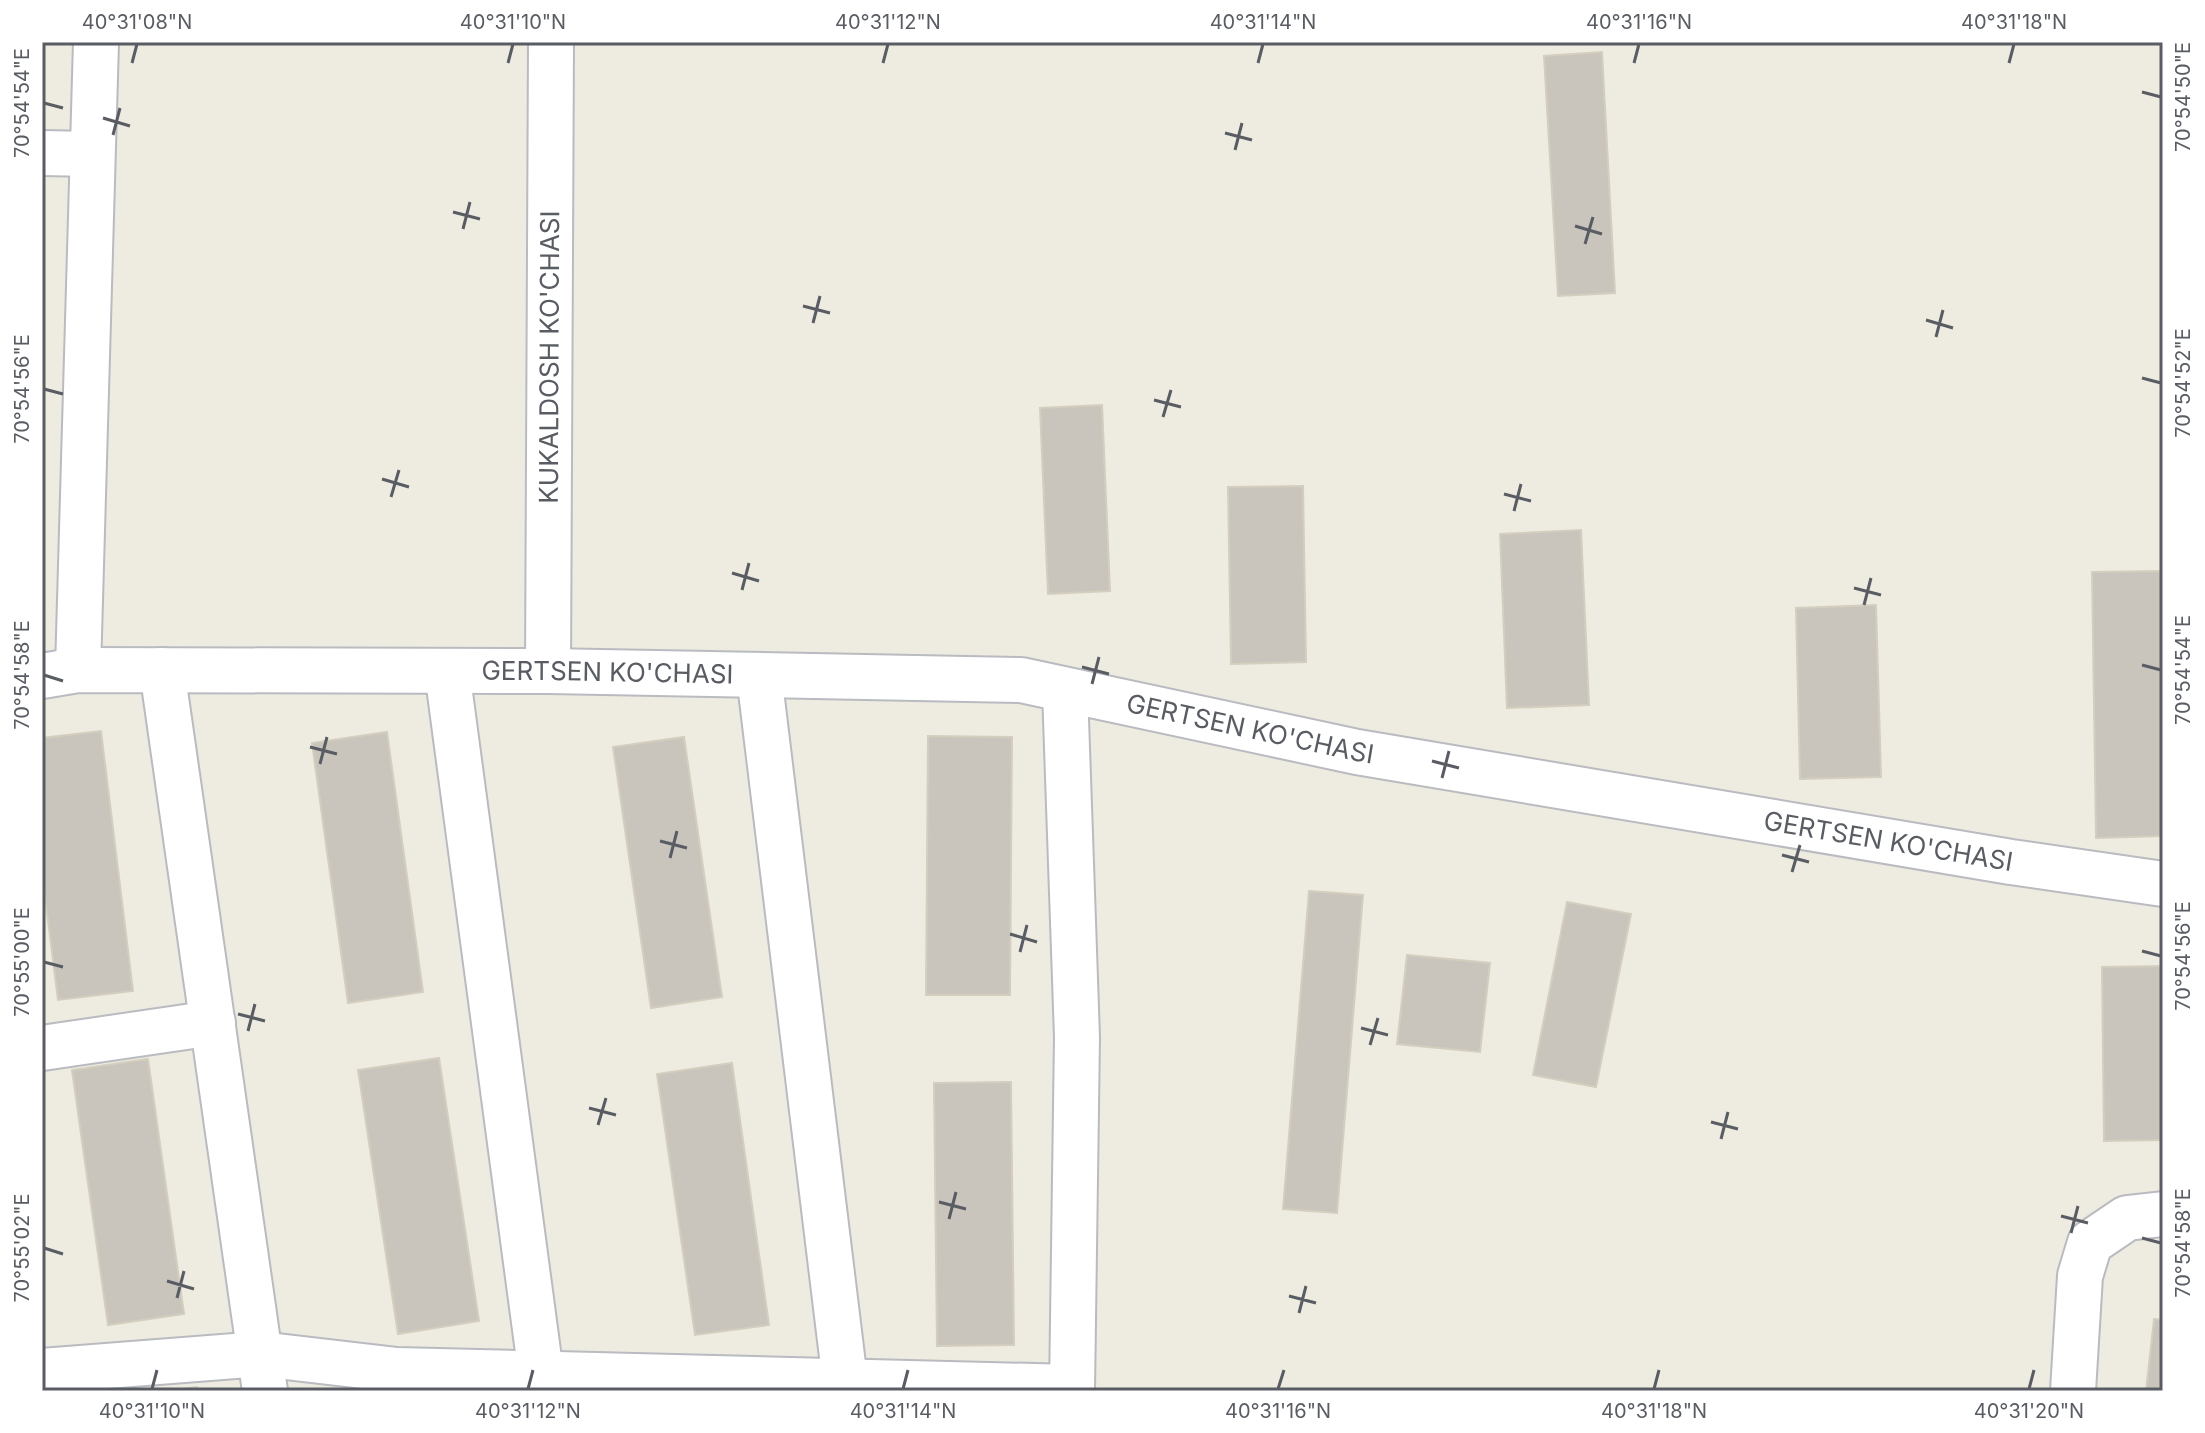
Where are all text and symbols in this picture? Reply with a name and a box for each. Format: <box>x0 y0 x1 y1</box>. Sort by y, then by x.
text: 40°31'08"N <box>82 10 192 34</box>
text: 40°31'10"N <box>460 10 566 34</box>
text: 40°31'12"N <box>835 10 941 34</box>
text: 40°31'14"N <box>1210 10 1316 34</box>
text: 40°31'16"N <box>1586 10 1692 34</box>
text: 40°31'18"N <box>1961 10 2067 34</box>
text: 70°54'50"E <box>2171 42 2195 152</box>
text: 70°54'54"E <box>10 48 34 158</box>
street label: KUKALDOSH KO'CHASI <box>533 210 565 504</box>
text: 70°54'52"E <box>2171 328 2195 438</box>
text: 70°54'56"E <box>10 334 34 444</box>
text: 70°54'54"E <box>2171 615 2195 725</box>
text: 70°54'58"E <box>10 620 34 730</box>
street label: GERTSEN KO'CHASI <box>481 655 734 690</box>
street label: GERTSEN KO'CHASI <box>1124 687 1376 770</box>
street label: GERTSEN KO'CHASI <box>1762 805 2015 877</box>
text: 70°54'56"E <box>2171 901 2195 1011</box>
text: 70°55'00"E <box>10 907 34 1017</box>
text: 70°54'58"E <box>2171 1188 2195 1298</box>
text: 70°55'02"E <box>10 1193 34 1303</box>
text: 40°31'10"N <box>99 1399 205 1423</box>
text: 40°31'12"N <box>475 1399 581 1423</box>
text: 40°31'14"N <box>850 1399 956 1423</box>
text: 40°31'16"N <box>1225 1399 1331 1423</box>
text: 40°31'18"N <box>1601 1399 1707 1423</box>
text: 40°31'20"N <box>1974 1399 2084 1423</box>

